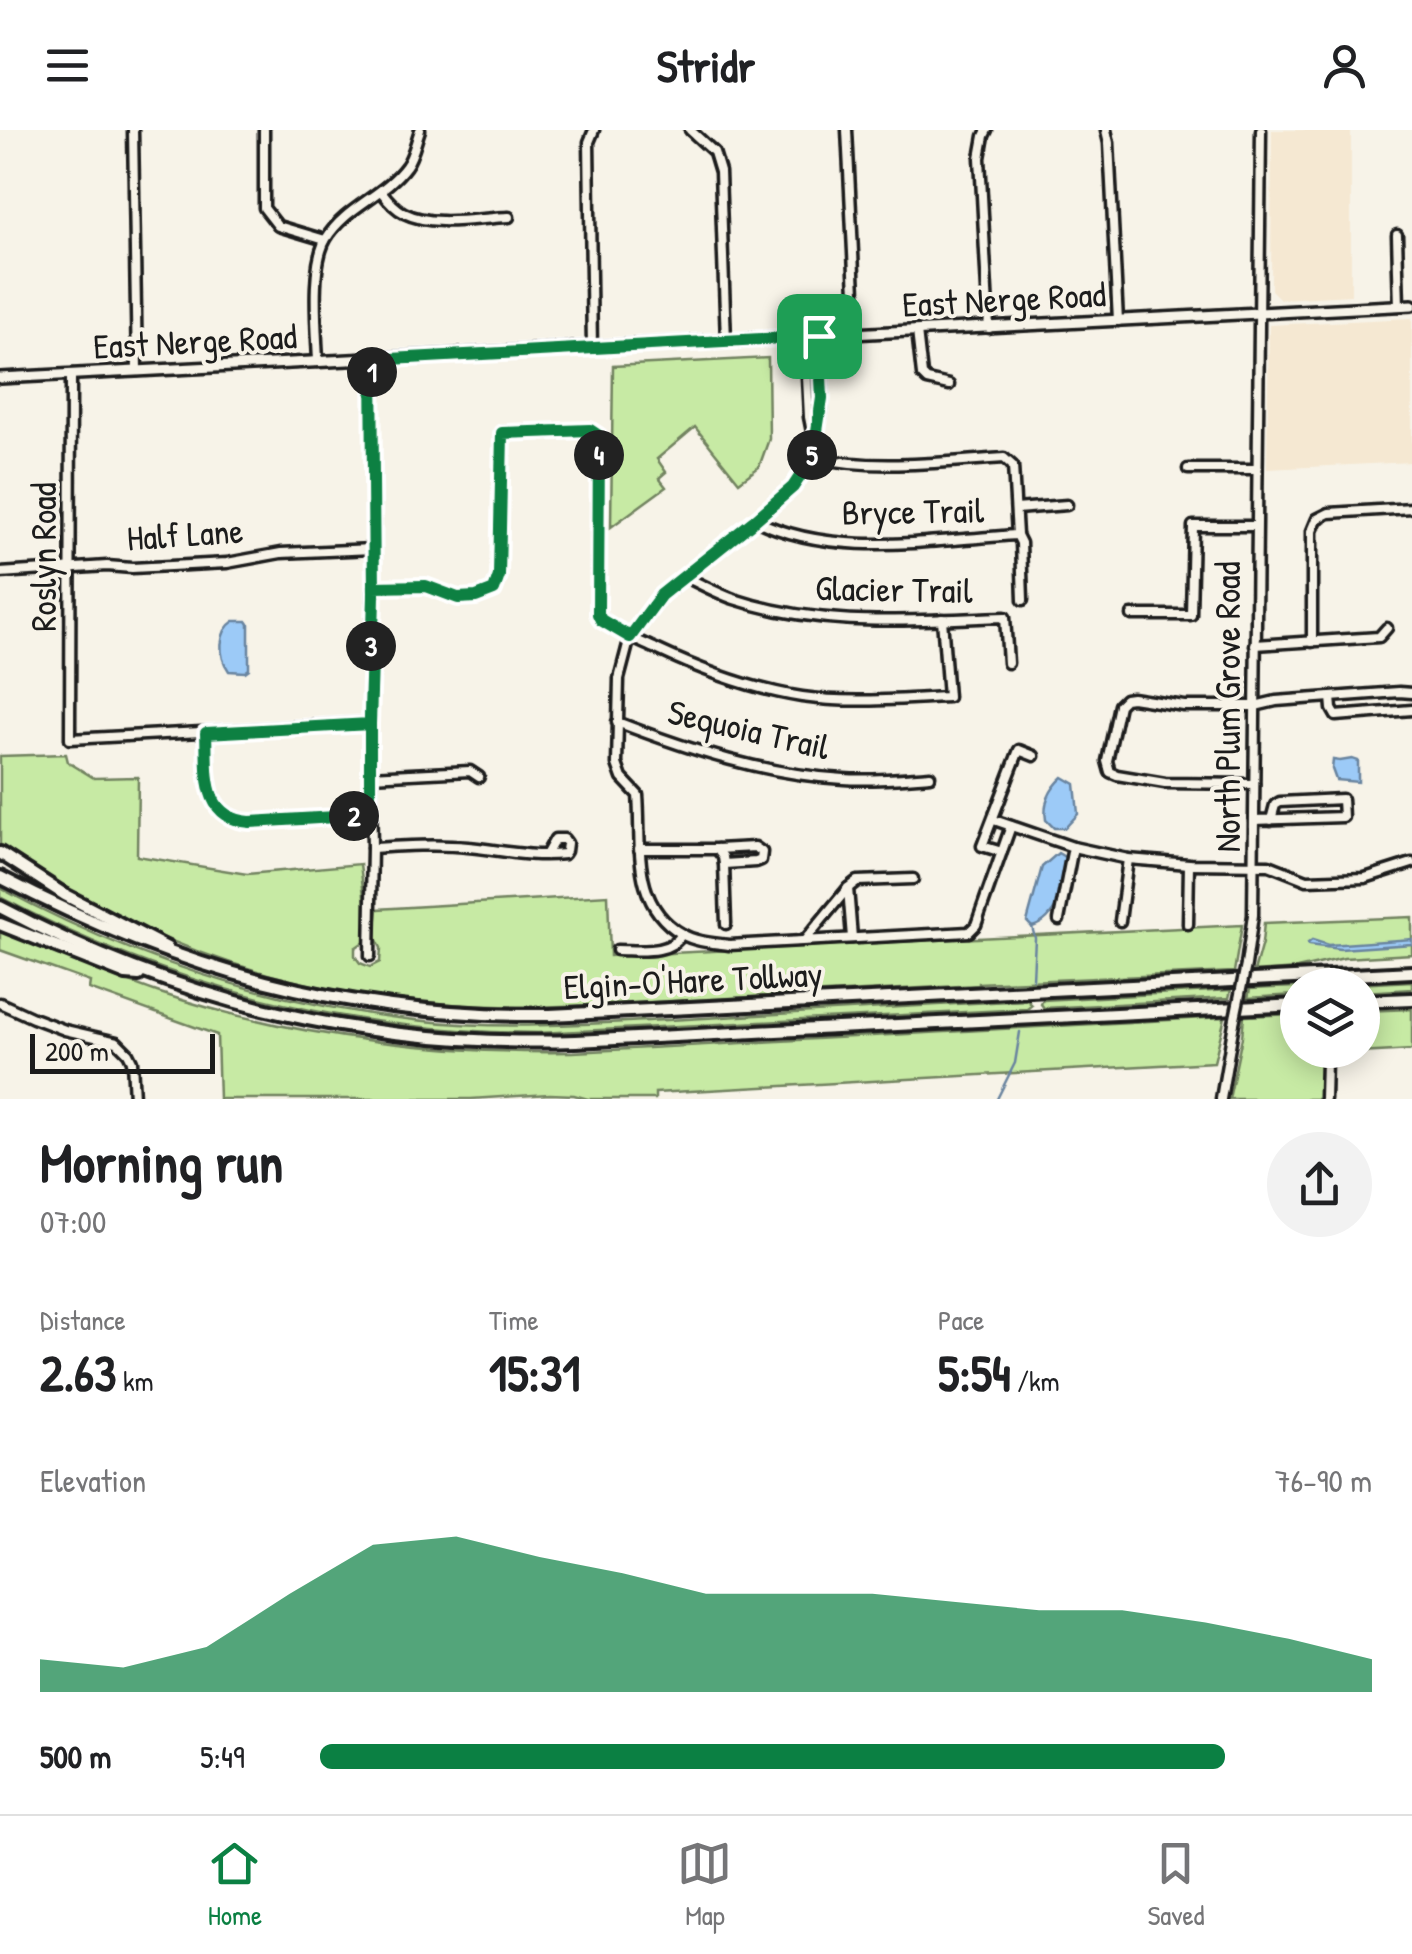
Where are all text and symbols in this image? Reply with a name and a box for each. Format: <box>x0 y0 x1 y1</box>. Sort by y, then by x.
text: Stridr <box>657 35 755 96</box>
icon: menu <box>40 38 95 93</box>
icon: person <box>1317 38 1372 93</box>
street label: East Nerge Road <box>901 270 1107 328</box>
pin <box>777 294 862 379</box>
icon: arrive <box>792 309 847 364</box>
street label: East Nerge Road <box>92 312 298 370</box>
pin: 1 <box>347 347 397 397</box>
text: 1 <box>367 353 377 391</box>
pin: 4 <box>574 430 624 480</box>
pin: 5 <box>787 430 837 480</box>
text: 4 <box>594 436 604 474</box>
text: 5 <box>806 436 818 474</box>
street label: Roslyn Road <box>20 483 67 631</box>
street label: Bryce Trail <box>841 486 985 536</box>
street label: Half Lane <box>125 506 245 562</box>
street label: North Plum Grove Road <box>1204 562 1251 852</box>
street label: Glacier Trail <box>815 564 974 614</box>
pin: 3 <box>346 621 396 671</box>
text: 3 <box>365 627 377 665</box>
street label: Sequoia Trail <box>664 688 835 771</box>
pin: 2 <box>329 791 379 841</box>
text: 2 <box>347 797 361 835</box>
street label: Elgin-O'Hare Tollway <box>562 950 824 1010</box>
map controls <box>1280 968 1380 1068</box>
button: layers <box>1280 968 1380 1068</box>
scale bar <box>30 1029 215 1074</box>
text: 200 m <box>45 1032 109 1070</box>
text: Morning run <box>40 1125 283 1199</box>
button: share <box>1267 1132 1372 1237</box>
text: 07:00 <box>40 1200 106 1243</box>
text: Distance <box>40 1301 126 1339</box>
text: Time <box>489 1301 539 1339</box>
text: Pace <box>938 1301 984 1339</box>
text: 2.63 <box>40 1339 116 1407</box>
text: 15:31 <box>489 1339 580 1407</box>
text: 5:54 <box>938 1339 1011 1407</box>
text: km <box>116 1362 154 1400</box>
text: /km <box>1011 1362 1060 1400</box>
text: Elevation <box>40 1459 146 1502</box>
text: 76–90 m <box>1275 1459 1372 1502</box>
text: 500 m <box>40 1735 111 1778</box>
text: 5:49 <box>200 1735 245 1778</box>
tab: Home <box>207 1836 262 1934</box>
tab: Map <box>677 1836 732 1934</box>
tab: Saved <box>1147 1836 1205 1934</box>

